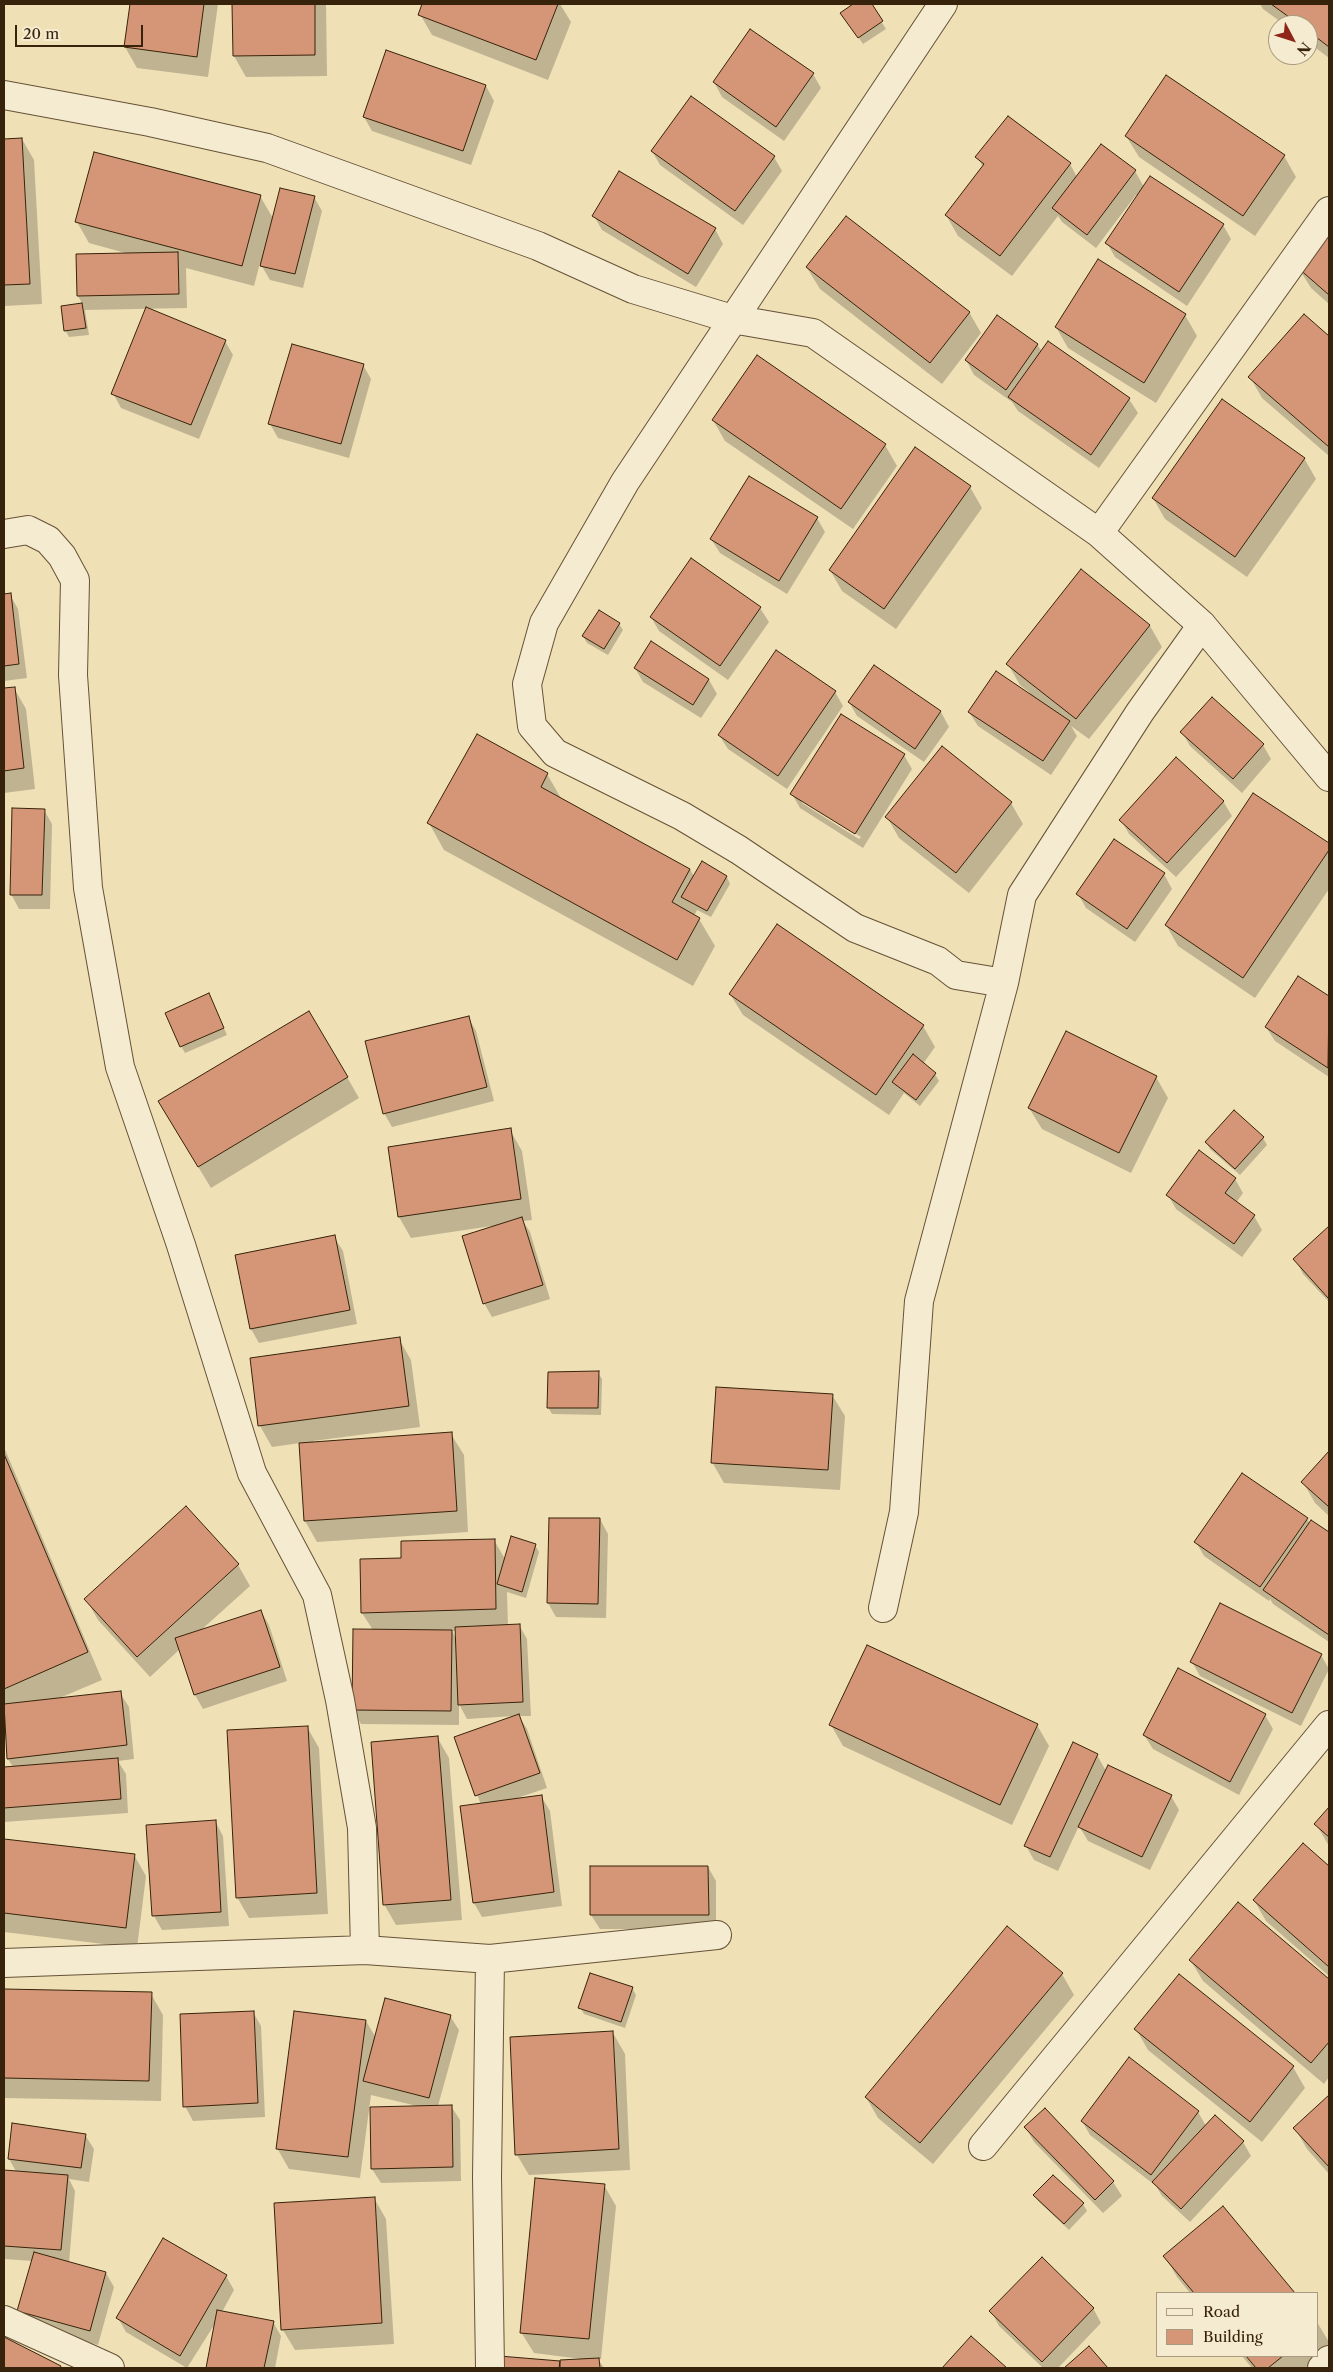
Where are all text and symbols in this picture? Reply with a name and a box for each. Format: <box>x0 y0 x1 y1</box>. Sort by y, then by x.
scale bar <box>18 15 145 47</box>
north arrow <box>1268 15 1318 65</box>
text: 20 m <box>23 24 59 43</box>
text: N <box>1293 39 1315 59</box>
legend <box>1156 2292 1318 2357</box>
text: Road <box>1203 2302 1240 2321</box>
text: Building <box>1203 2327 1263 2346</box>

